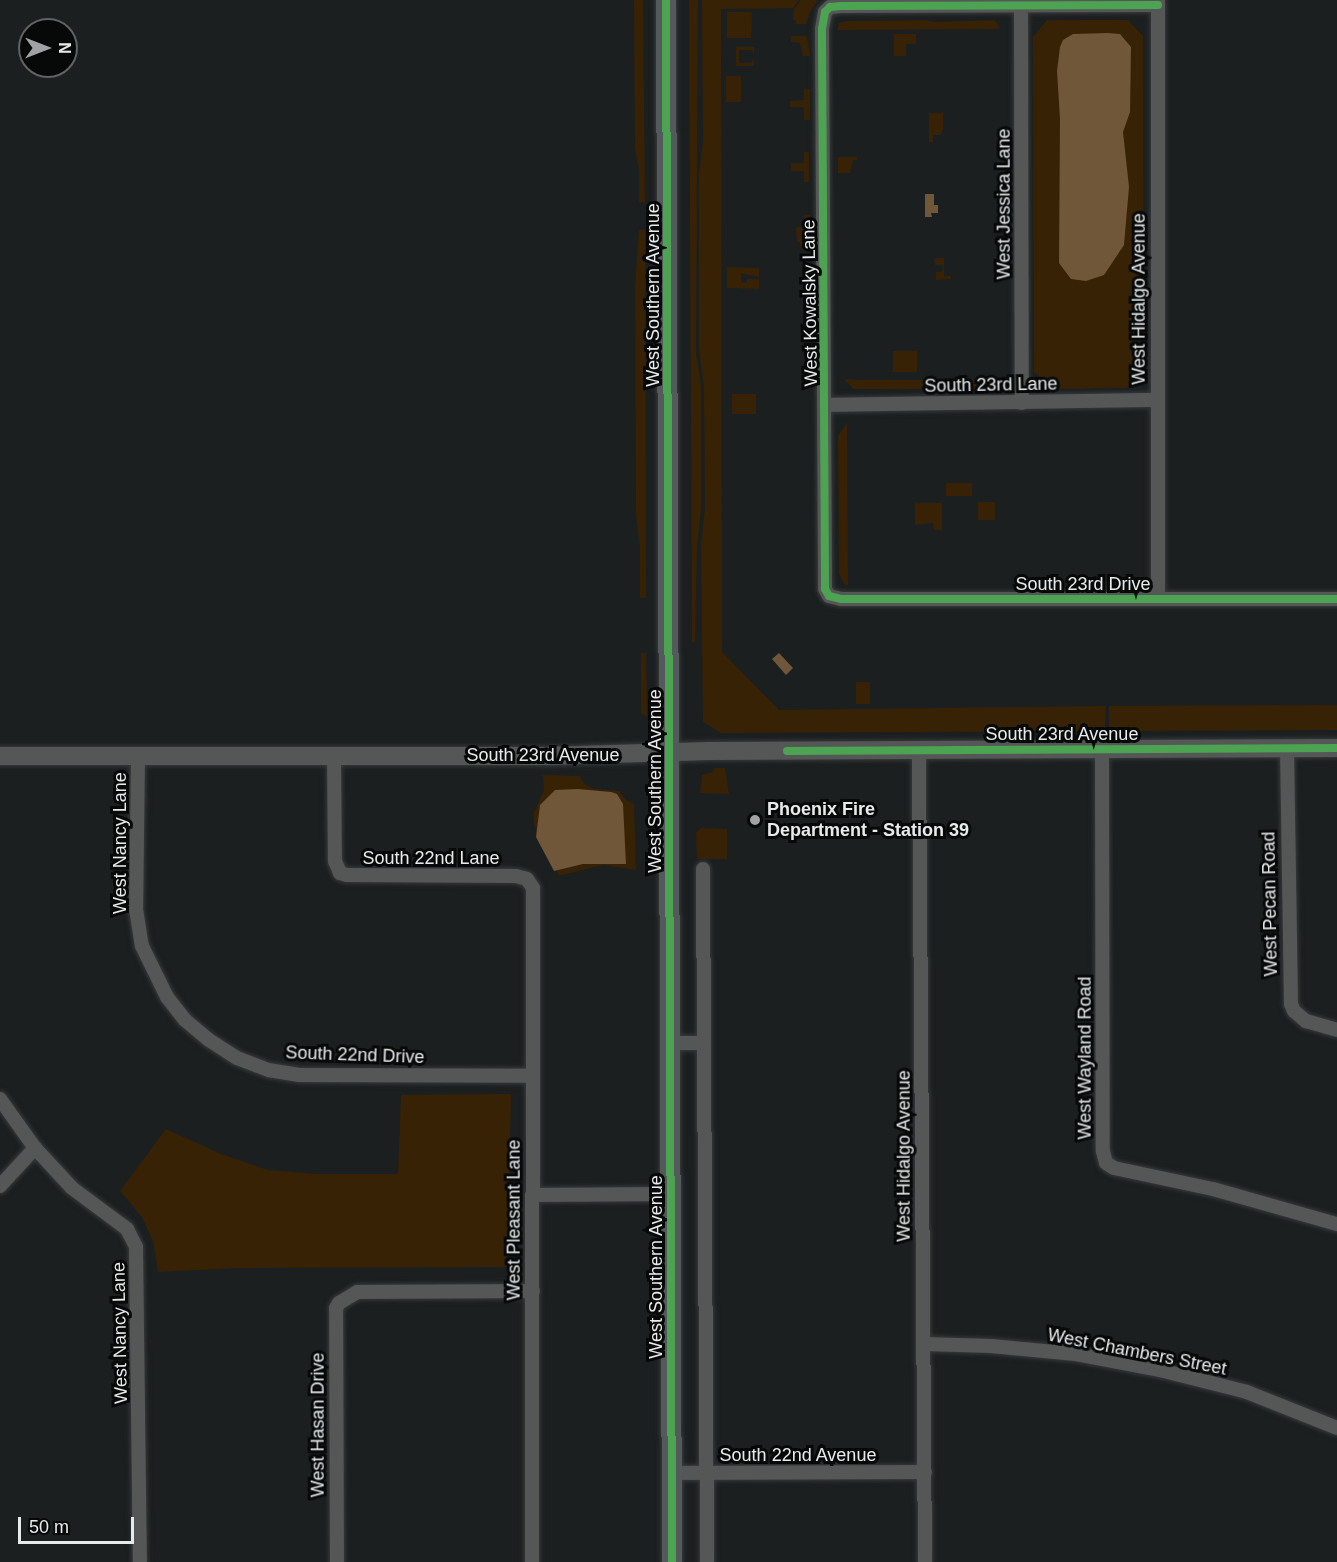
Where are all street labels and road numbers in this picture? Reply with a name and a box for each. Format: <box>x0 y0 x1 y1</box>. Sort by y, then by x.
street label: West Jessica Lane <box>993 129 1015 279</box>
street label: West Southern Avenue <box>642 203 664 387</box>
street label: West Hidalgo Avenue <box>1128 213 1150 385</box>
street label: West Kowalsky Lane <box>798 219 822 387</box>
street label: South 23rd Lane <box>924 373 1058 397</box>
street label: South 23rd Drive <box>1015 573 1151 595</box>
street label: West Southern Avenue <box>644 689 666 873</box>
street label: South 23rd Avenue <box>985 723 1139 745</box>
street label: South 23rd Avenue <box>466 744 620 766</box>
street label: West Nancy Lane <box>109 772 131 914</box>
street label: West Pecan Road <box>1258 831 1282 977</box>
street label: South 22nd Lane <box>362 847 500 869</box>
street label: West Wayland Road <box>1074 976 1096 1140</box>
street label: South 22nd Drive <box>285 1042 425 1068</box>
street label: West Hidalgo Avenue <box>893 1070 915 1242</box>
street label: West Pleasant Lane <box>503 1140 525 1300</box>
street label: West Southern Avenue <box>645 1175 667 1359</box>
street label: West Nancy Lane <box>108 1262 132 1404</box>
street label: West Chambers Street <box>1046 1324 1228 1380</box>
street label: West Hasan Drive <box>307 1353 329 1497</box>
street label: South 22nd Avenue <box>719 1444 877 1466</box>

